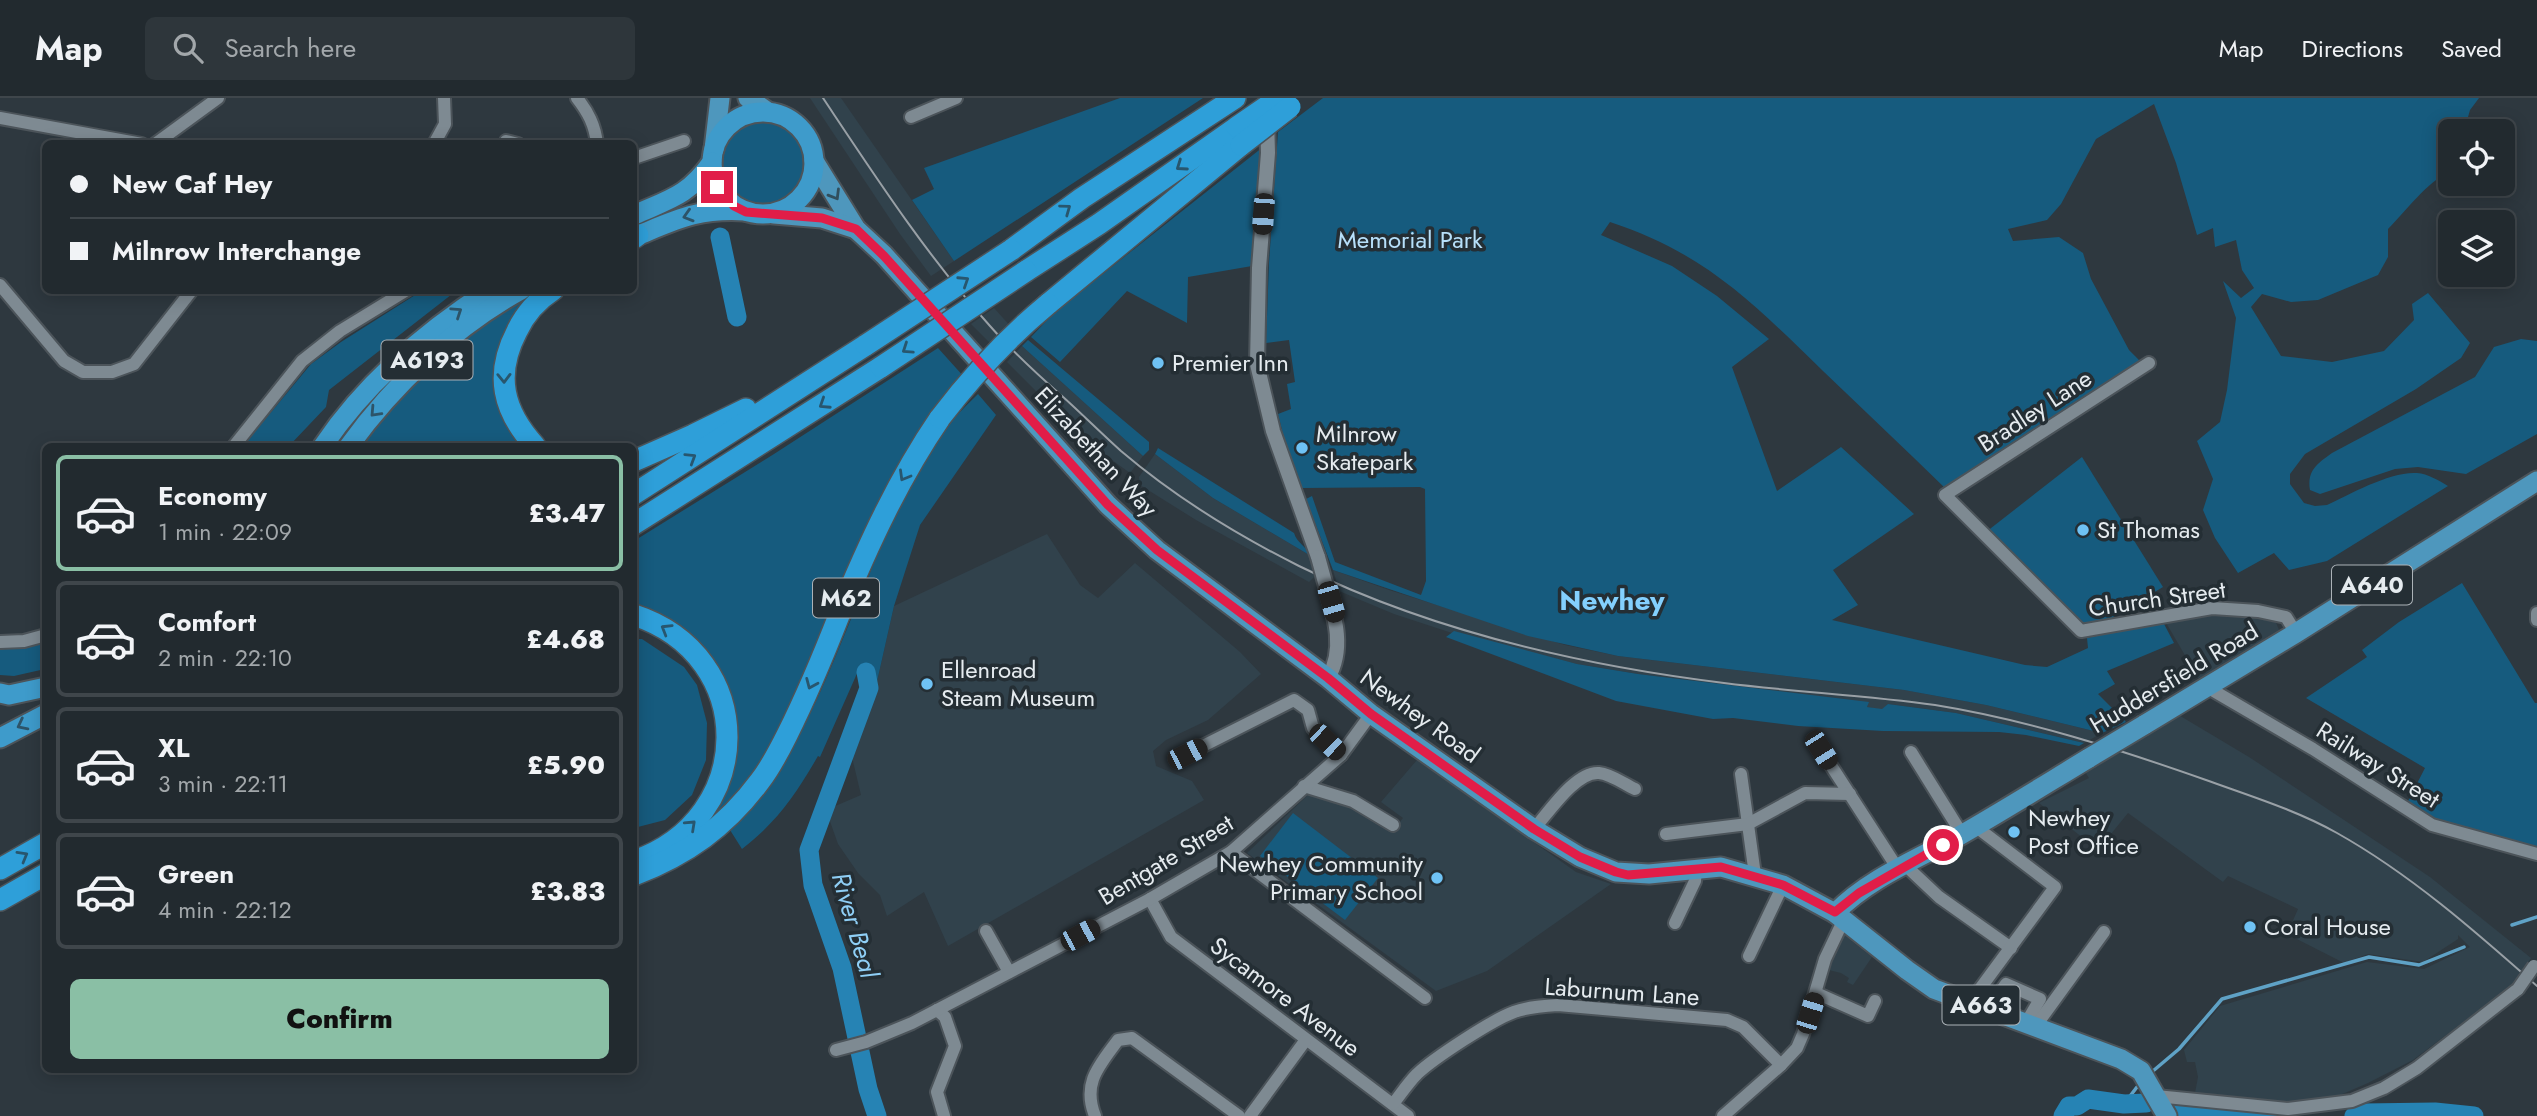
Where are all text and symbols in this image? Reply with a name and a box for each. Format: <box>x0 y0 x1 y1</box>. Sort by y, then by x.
search box <box>145 17 635 80</box>
text: Map <box>35 25 103 72</box>
icon: search <box>169 29 207 67</box>
text: Search here <box>225 29 356 67</box>
text: Map <box>2219 31 2264 66</box>
text: Directions <box>2302 31 2403 66</box>
text: Saved <box>2441 31 2502 66</box>
map controls <box>2438 119 2515 287</box>
button: locate <box>2438 119 2515 196</box>
one-way arrow <box>1176 158 1189 170</box>
text: New Caf Hey <box>112 165 272 203</box>
route end <box>701 171 733 203</box>
one-way arrow <box>827 188 840 201</box>
car <box>1252 192 1275 236</box>
one-way arrow <box>1058 205 1071 218</box>
one-way arrow <box>682 208 694 223</box>
button: layers <box>2438 210 2515 287</box>
park label: Memorial Park <box>1337 222 1483 257</box>
text: Milnrow Interchange <box>112 232 361 270</box>
one-way arrow <box>956 276 969 289</box>
one-way arrow <box>449 308 462 320</box>
road number: A6193 <box>382 341 472 380</box>
one-way arrow <box>902 341 915 354</box>
place label: Premier Inn <box>1172 345 1289 380</box>
marker: Premier Inn <box>1150 355 1166 371</box>
street label: Bradley Lane <box>1971 361 2099 461</box>
one-way arrow <box>496 373 512 384</box>
street label: Elizabethan Way <box>1027 379 1166 525</box>
one-way arrow <box>818 395 831 408</box>
one-way arrow <box>371 404 383 417</box>
place label: Milnrow Skatepark <box>1316 416 1414 479</box>
marker: Milnrow Skatepark <box>1294 440 1310 456</box>
one-way arrow <box>683 453 696 466</box>
one-way arrow <box>899 469 912 481</box>
text: Economy <box>158 477 267 515</box>
icon: car <box>74 482 137 545</box>
text: £3.47 <box>529 494 605 532</box>
place label: St Thomas <box>2097 512 2200 547</box>
text: 1 min · 22:09 <box>158 515 292 549</box>
marker: St Thomas <box>2075 522 2091 538</box>
road number: A640 <box>2332 565 2412 604</box>
street label: Church Street <box>2086 572 2228 625</box>
road number: M62 <box>813 578 879 618</box>
car <box>1316 579 1347 625</box>
district label: Newhey <box>1559 580 1665 621</box>
text: Comfort <box>158 603 256 641</box>
icon: car <box>74 608 137 671</box>
street label: Huddersfield Road <box>2083 613 2265 742</box>
text: £4.68 <box>526 620 605 658</box>
one-way arrow <box>661 625 674 638</box>
text: 2 min · 22:10 <box>158 641 292 675</box>
place label: Ellenroad Steam Museum <box>941 652 1095 715</box>
street label: Newhey Road <box>1353 660 1488 771</box>
marker: Ellenroad Steam Museum <box>919 676 935 692</box>
one-way arrow <box>806 677 820 689</box>
street label: Railway Street <box>2310 713 2447 817</box>
one-way arrow <box>17 717 30 731</box>
car <box>1305 720 1350 764</box>
car <box>1801 727 1842 773</box>
text: XL <box>158 729 190 767</box>
icon: car <box>74 734 137 797</box>
car <box>1164 735 1211 773</box>
text: £5.90 <box>527 746 605 784</box>
text: 3 min · 22:11 <box>158 767 288 801</box>
place label: Newhey Post Office <box>2028 800 2139 863</box>
street label: Bentgate Street <box>1092 805 1240 914</box>
one-way arrow <box>683 821 696 833</box>
marker: Newhey Post Office <box>2006 824 2022 840</box>
route start <box>1927 829 1959 861</box>
place label: Newhey Community Primary School <box>1219 846 1423 909</box>
one-way arrow <box>15 851 28 864</box>
text: Green <box>158 855 234 893</box>
icon: car <box>74 860 137 923</box>
water label: River Beal <box>822 868 888 983</box>
marker: Newhey Community Primary School <box>1429 870 1445 886</box>
text: £3.83 <box>530 872 605 910</box>
text: 4 min · 22:12 <box>158 893 292 927</box>
place label: Coral House <box>2264 909 2391 944</box>
car <box>1057 916 1104 954</box>
marker: Coral House <box>2242 919 2258 935</box>
street label: Sycamore Avenue <box>1203 928 1368 1065</box>
street label: Laburnum Lane <box>1543 969 1701 1014</box>
button: Confirm <box>70 979 609 1059</box>
road number: A663 <box>1942 986 2020 1024</box>
car <box>1794 990 1827 1036</box>

